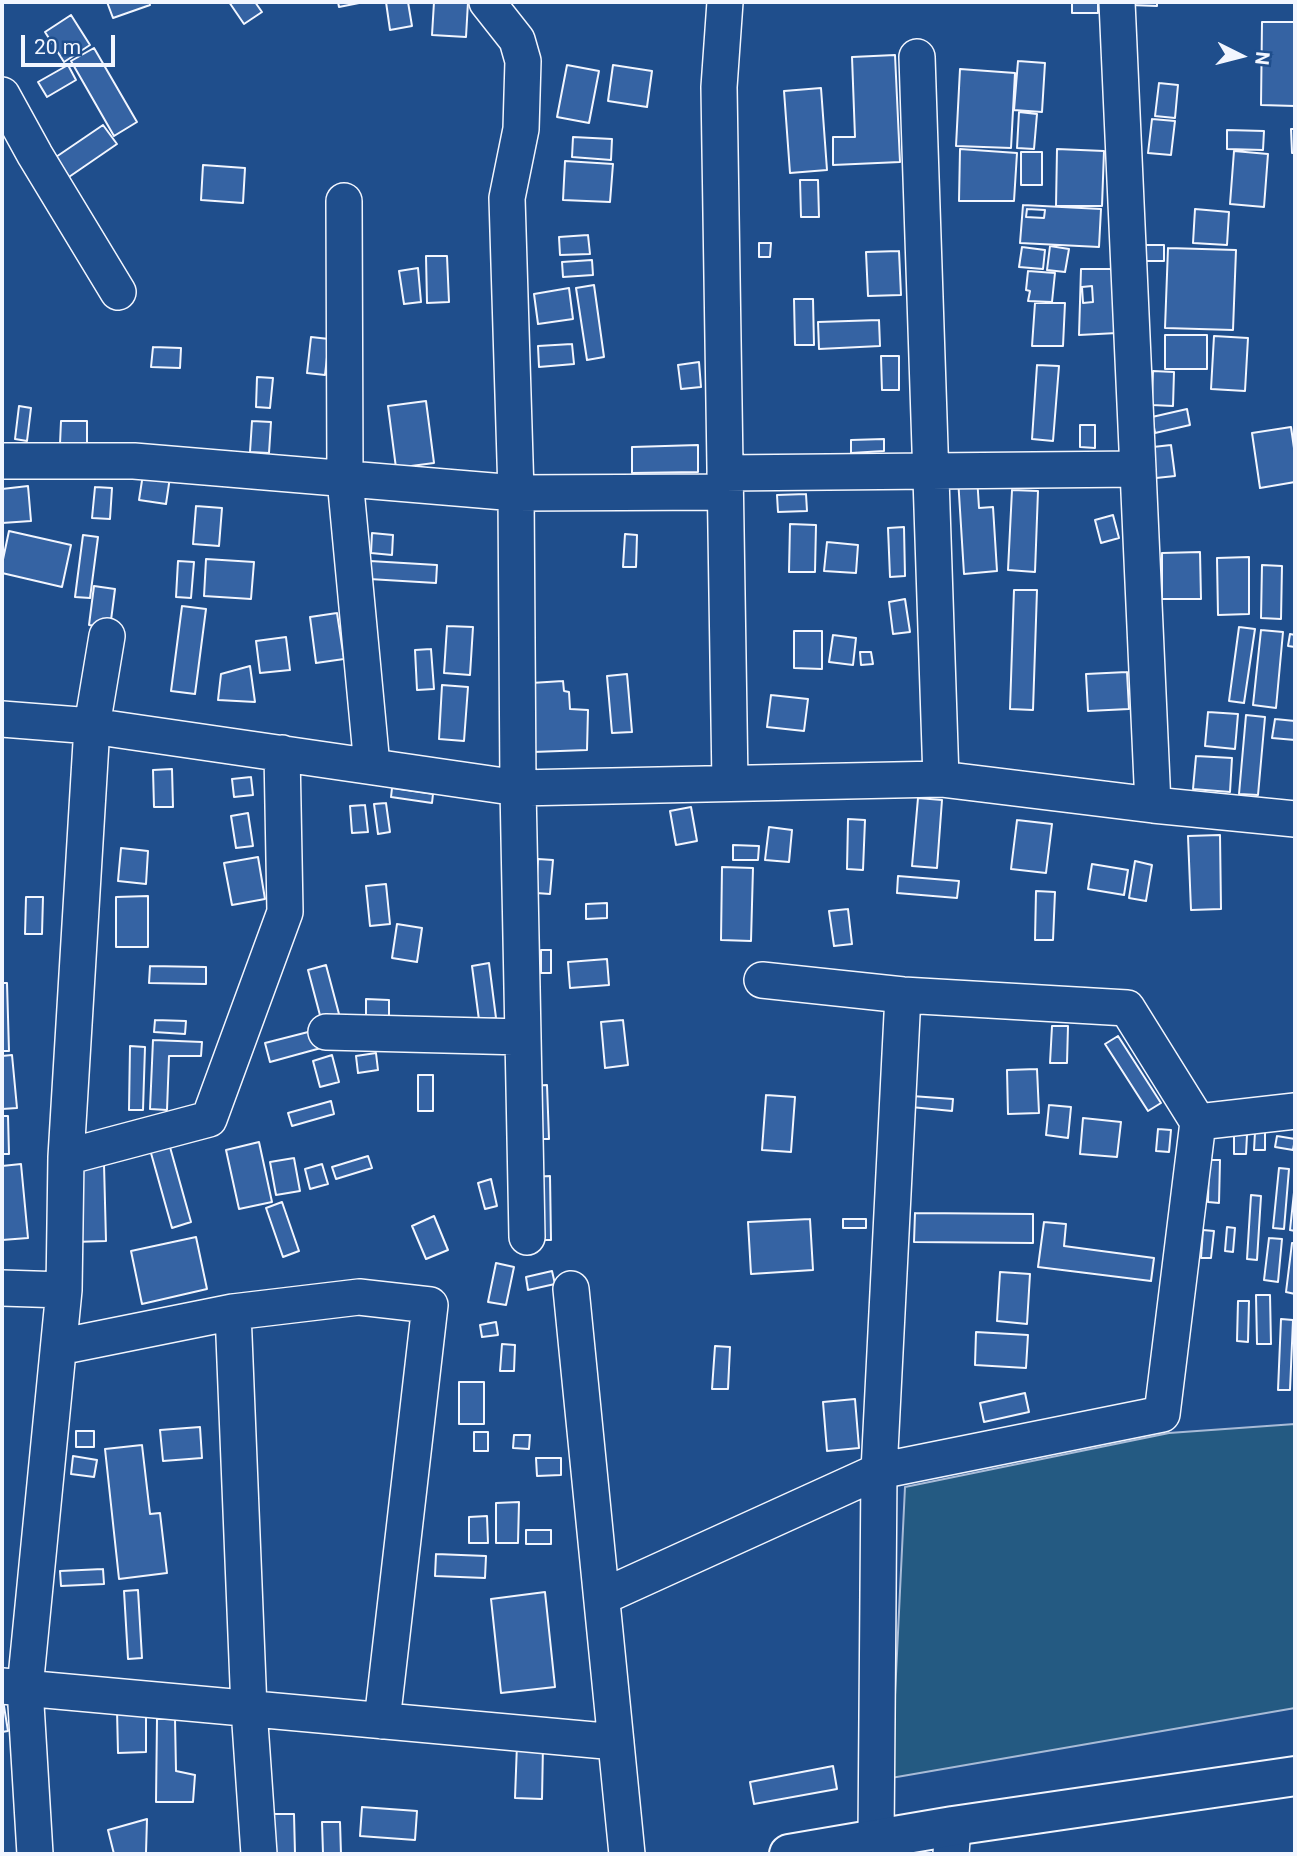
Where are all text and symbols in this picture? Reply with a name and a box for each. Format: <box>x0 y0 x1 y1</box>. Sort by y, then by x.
scale bar <box>24 21 119 65</box>
north arrow <box>1206 21 1276 91</box>
text: 20 m <box>34 35 81 59</box>
text: N <box>1250 50 1275 66</box>

